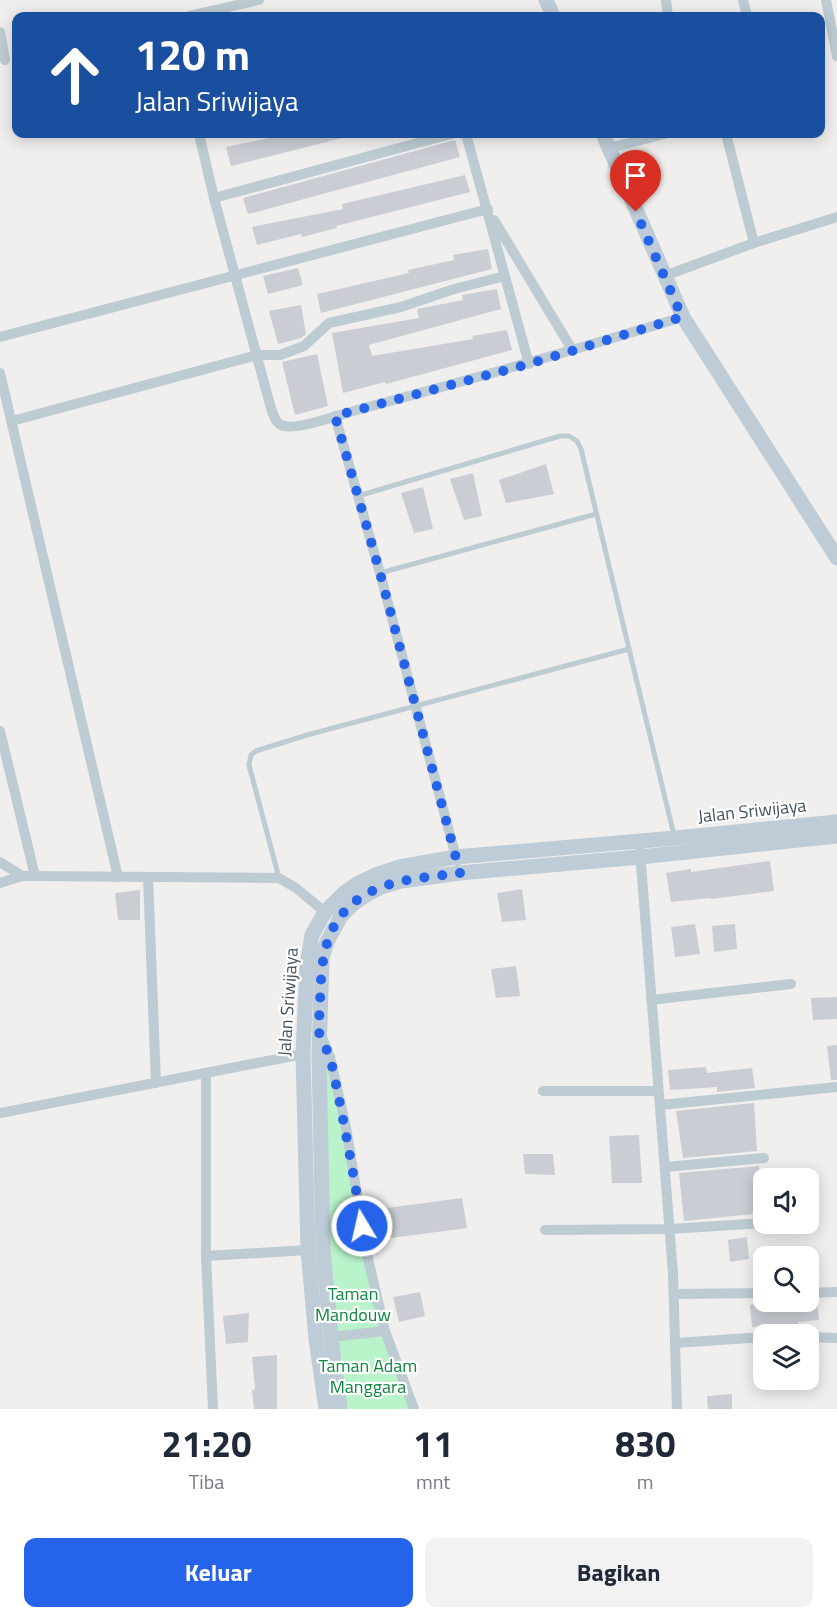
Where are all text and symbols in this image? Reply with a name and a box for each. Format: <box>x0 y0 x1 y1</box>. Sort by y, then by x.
text: 120 m <box>135 22 250 86</box>
icon: ahead <box>36 36 114 114</box>
text: Jalan Sriwijaya <box>135 80 299 121</box>
pin <box>610 150 661 212</box>
icon: arrive <box>619 159 652 192</box>
street label: Jalan Sriwijaya <box>696 791 808 830</box>
street label: Jalan Sriwijaya <box>270 947 305 1057</box>
map controls <box>753 1168 819 1390</box>
button: sound <box>753 1168 819 1234</box>
position arrow <box>330 1194 394 1258</box>
button: search <box>753 1246 819 1312</box>
park label: Taman Mandouw <box>315 1280 391 1328</box>
button: layers <box>753 1324 819 1390</box>
park label: Taman Adam Manggara <box>319 1352 417 1400</box>
text: 21:20 <box>162 1416 251 1471</box>
text: 11 <box>413 1416 453 1471</box>
text: 830 <box>615 1416 675 1471</box>
text: Tiba <box>189 1466 224 1497</box>
text: mnt <box>416 1466 450 1497</box>
text: m <box>637 1466 654 1497</box>
button: Keluar <box>24 1538 413 1607</box>
button: Bagikan <box>425 1538 813 1607</box>

